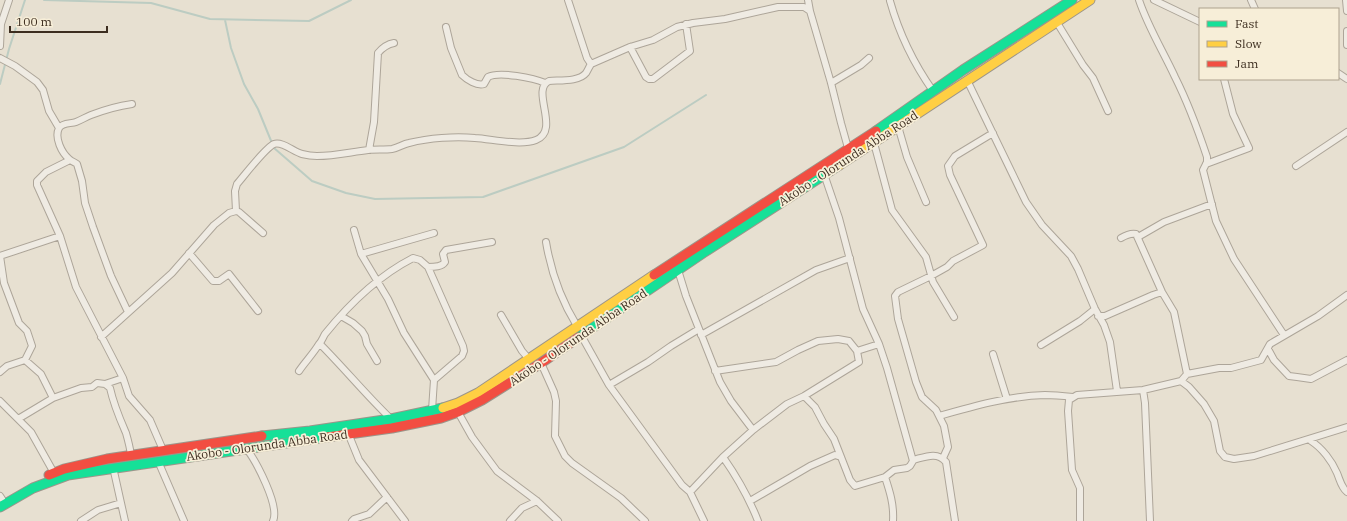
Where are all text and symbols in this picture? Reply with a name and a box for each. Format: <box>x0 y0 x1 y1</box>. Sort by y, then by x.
scale bar <box>10 8 107 34</box>
legend <box>1199 8 1339 80</box>
text: 100 m <box>16 14 52 29</box>
text: Fast <box>1235 16 1259 31</box>
text: Slow <box>1235 36 1262 51</box>
text: Jam <box>1235 56 1259 71</box>
street label: Akobo - Olorunda Abba Road <box>776 107 920 209</box>
street label: Akobo - Olorunda Abba Road <box>506 285 650 389</box>
street label: Akobo - Olorunda Abba Road <box>185 426 349 464</box>

